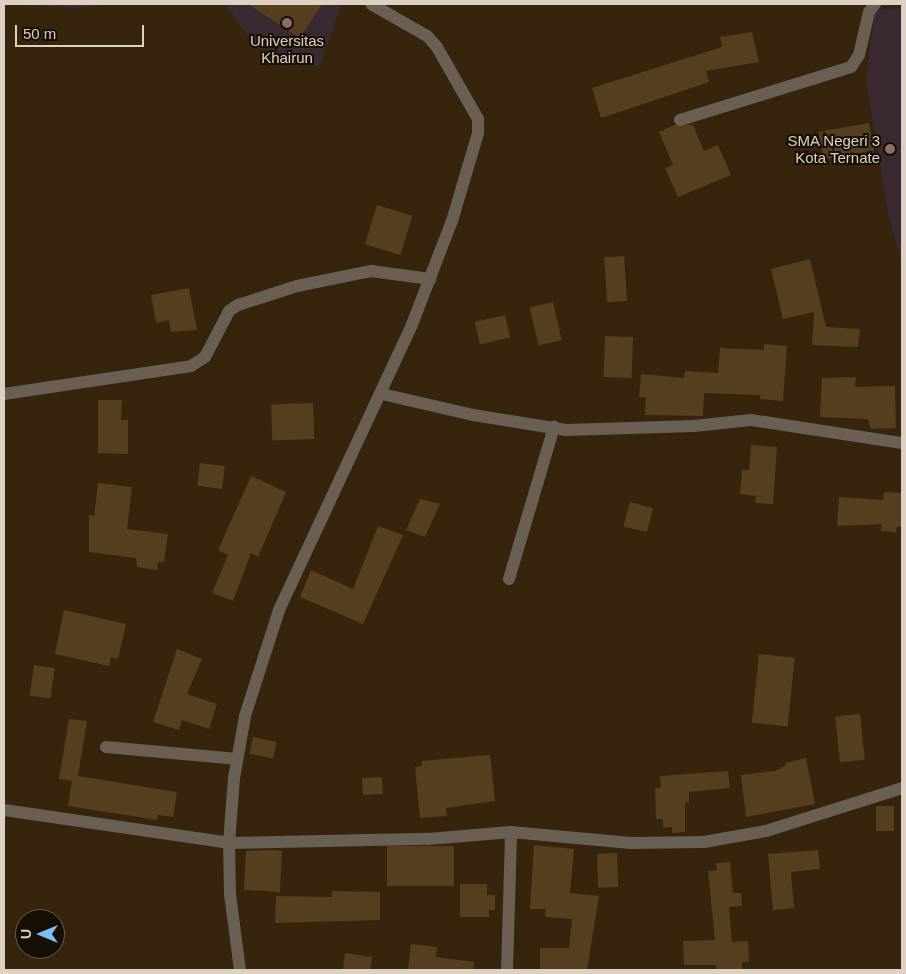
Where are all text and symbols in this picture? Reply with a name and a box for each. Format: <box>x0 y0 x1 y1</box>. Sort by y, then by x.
scale bar <box>18 15 146 47</box>
marker: Universitas Khairun <box>281 17 293 29</box>
text: 50 m <box>23 25 56 42</box>
place label: Universitas Khairun <box>250 31 324 66</box>
place label: SMA Negeri 3 Kota Ternate <box>787 131 880 166</box>
marker: SMA Negeri 3 Kota Ternate <box>884 143 896 155</box>
north arrow <box>15 909 65 959</box>
text: U <box>18 929 34 939</box>

